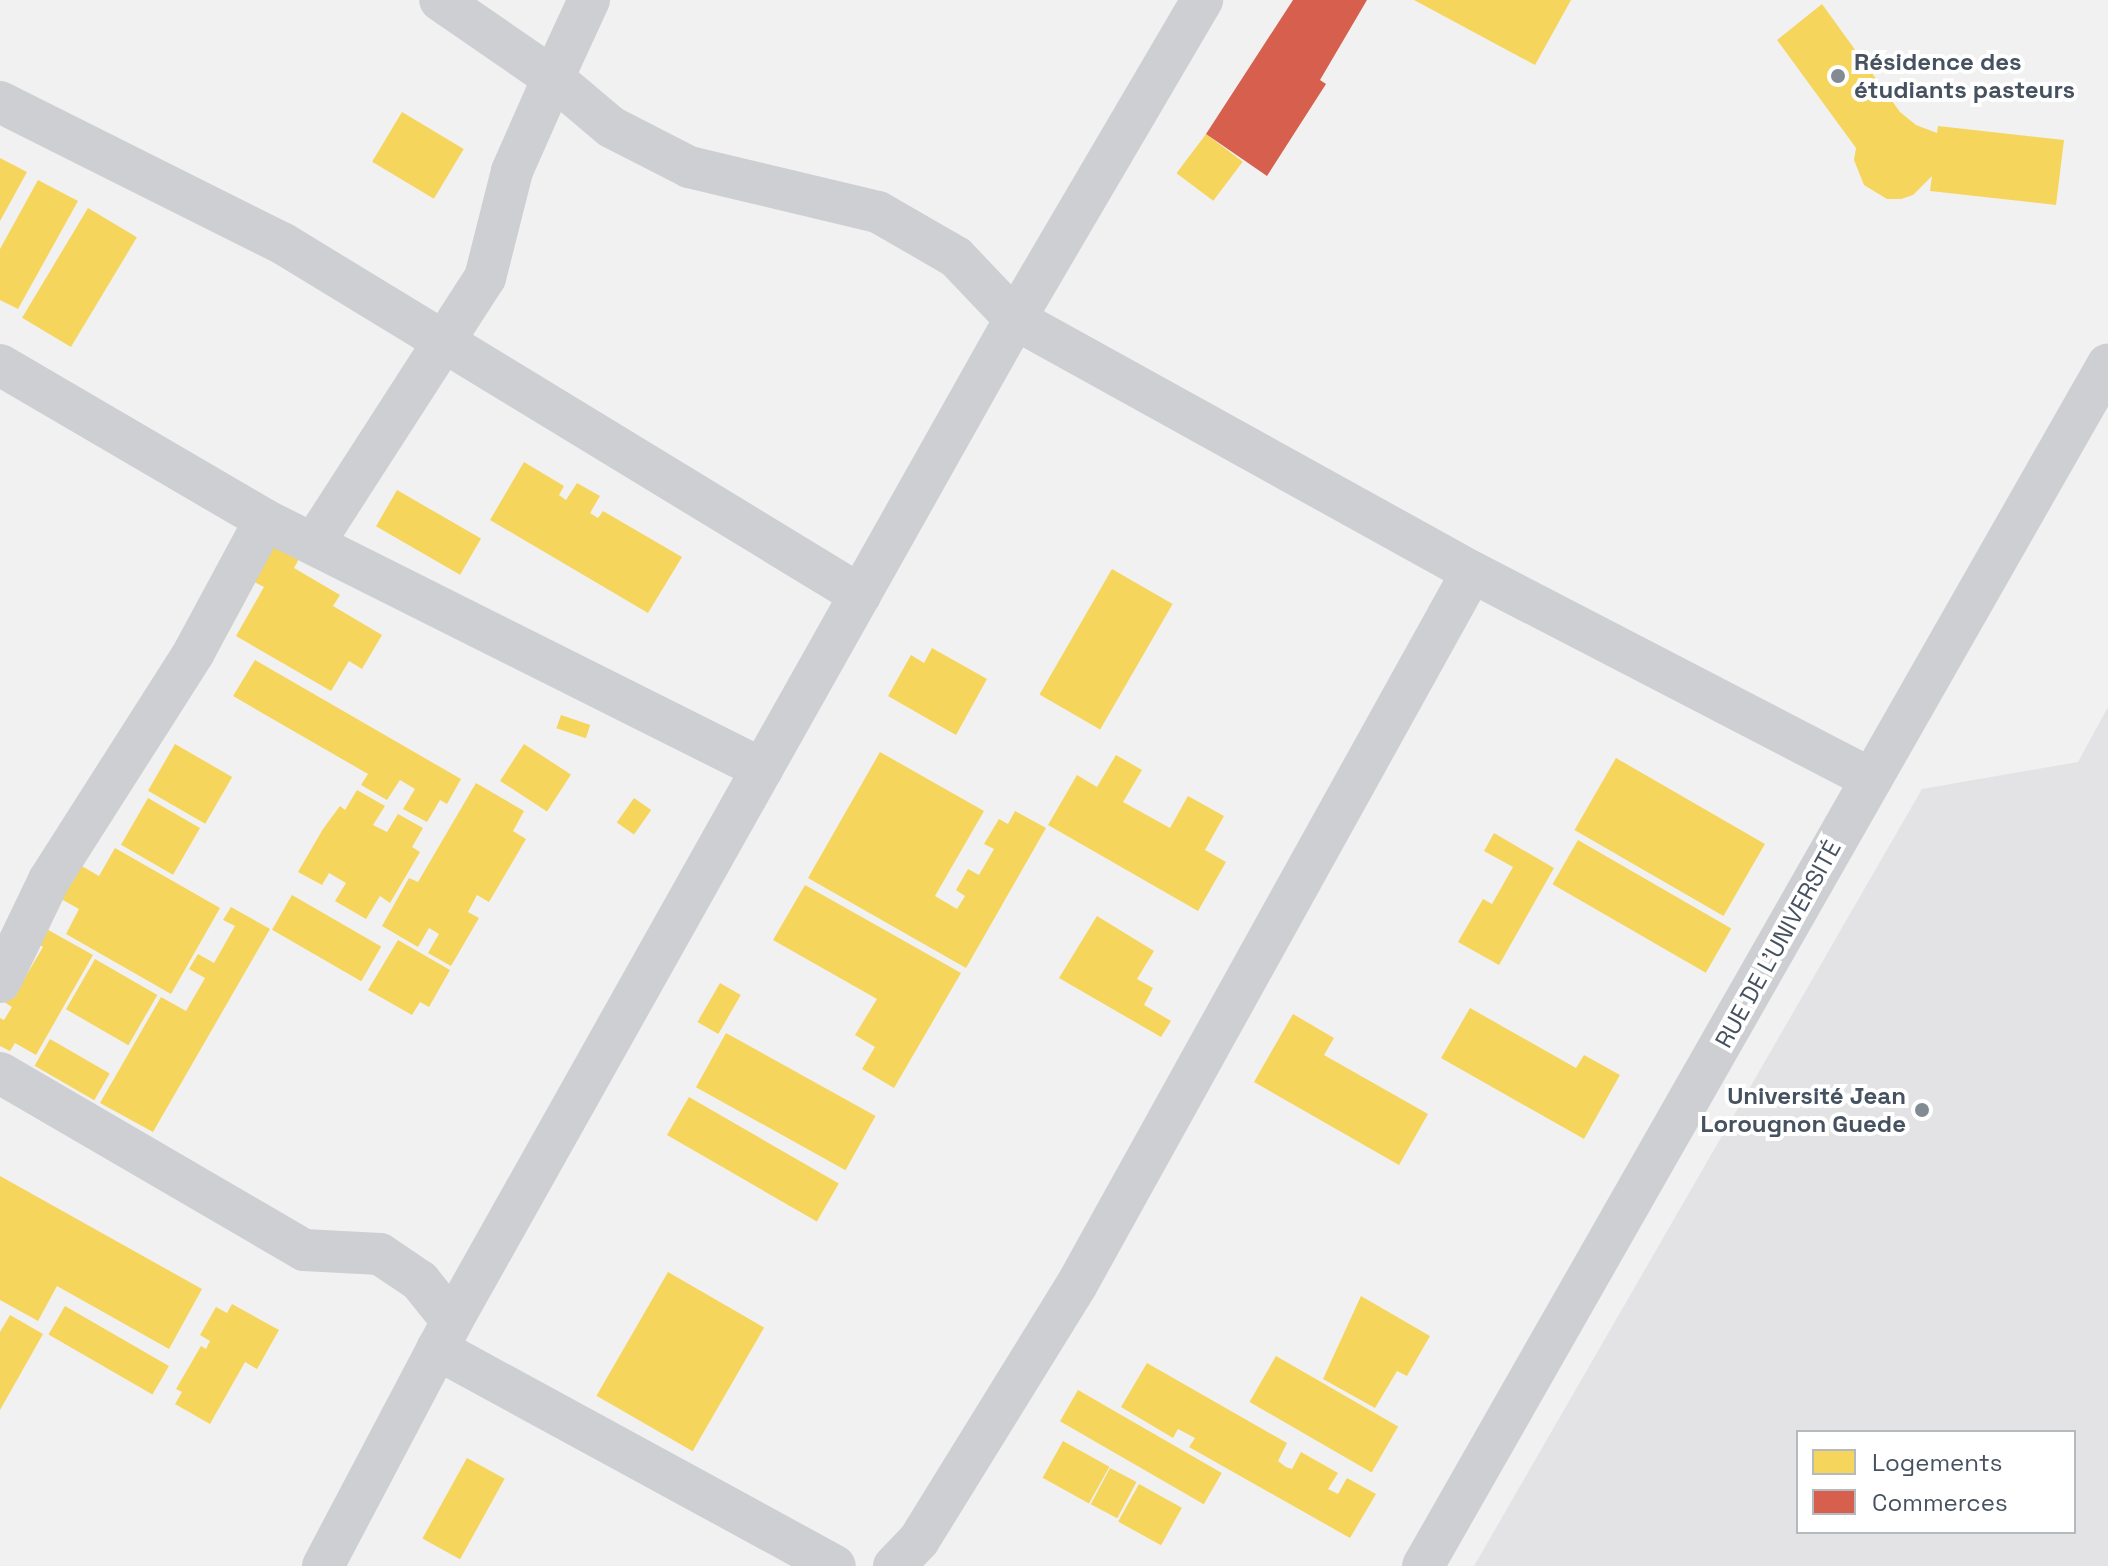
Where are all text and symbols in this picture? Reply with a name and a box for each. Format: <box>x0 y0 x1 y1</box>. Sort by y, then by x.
place label: Résidence des étudiants pasteurs <box>1854 48 2075 104</box>
marker: Résidence des étudiants pasteurs <box>1829 67 1847 85</box>
street label: RUE DE L'UNIVERSITÉ <box>1709 835 1847 1053</box>
place label: Université Jean Lorougnon Guede <box>1700 1082 1906 1138</box>
marker: Université Jean Lorougnon Guede <box>1913 1101 1931 1119</box>
legend <box>1796 1430 2076 1534</box>
text: Logements <box>1872 1447 2002 1478</box>
text: Commerces <box>1872 1487 2008 1518</box>

